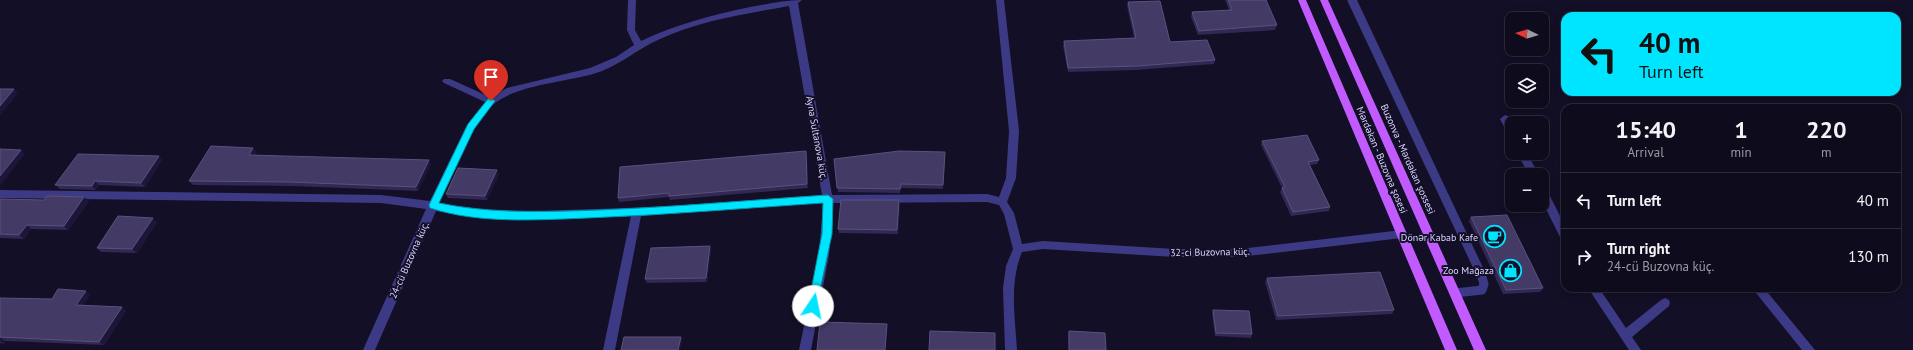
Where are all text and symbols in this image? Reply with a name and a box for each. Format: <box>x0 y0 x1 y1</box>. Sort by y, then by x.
north arrow <box>1505 12 1549 56</box>
map controls <box>1505 12 1549 212</box>
text: 40 m <box>1639 24 1700 61</box>
icon: left <box>1573 28 1625 80</box>
pin <box>474 60 508 101</box>
text: Turn left <box>1639 60 1704 83</box>
button: layers <box>1505 64 1549 108</box>
icon: arrive <box>480 66 502 88</box>
street label: Ayna Sultanova küç. <box>803 95 831 181</box>
street label: Buzonva - Mərdəkan şossesi <box>1378 102 1438 216</box>
street label: Mərdəkan - Buzovna şosesi <box>1354 105 1410 215</box>
text: 15:40 <box>1615 114 1676 145</box>
text: 1 <box>1734 114 1748 145</box>
text: 220 <box>1806 114 1847 145</box>
button: + <box>1505 116 1549 160</box>
text: Arrival <box>1628 144 1664 161</box>
text: min <box>1730 144 1752 161</box>
text: m <box>1821 144 1832 161</box>
button: − <box>1505 168 1549 212</box>
icon: left <box>1573 190 1595 212</box>
text: Turn left <box>1607 191 1661 210</box>
text: 40 m <box>1856 191 1889 210</box>
street label: 24-cü Buzovna küç. <box>386 220 432 300</box>
cafe icon: Dönər Kabab Kafe <box>1481 224 1507 250</box>
place label: Dönər Kabab Kafe <box>1401 231 1478 244</box>
text: Turn right <box>1607 239 1670 258</box>
street label: 32-ci Buzovna küç. <box>1170 245 1250 259</box>
icon: right <box>1573 246 1595 268</box>
text: 130 m <box>1848 247 1889 266</box>
shop icon: Zoo Mağaza <box>1497 257 1523 283</box>
text: 24-cü Buzovna küç. <box>1607 258 1714 275</box>
place label: Zoo Mağaza <box>1443 264 1494 277</box>
position arrow <box>792 285 834 327</box>

